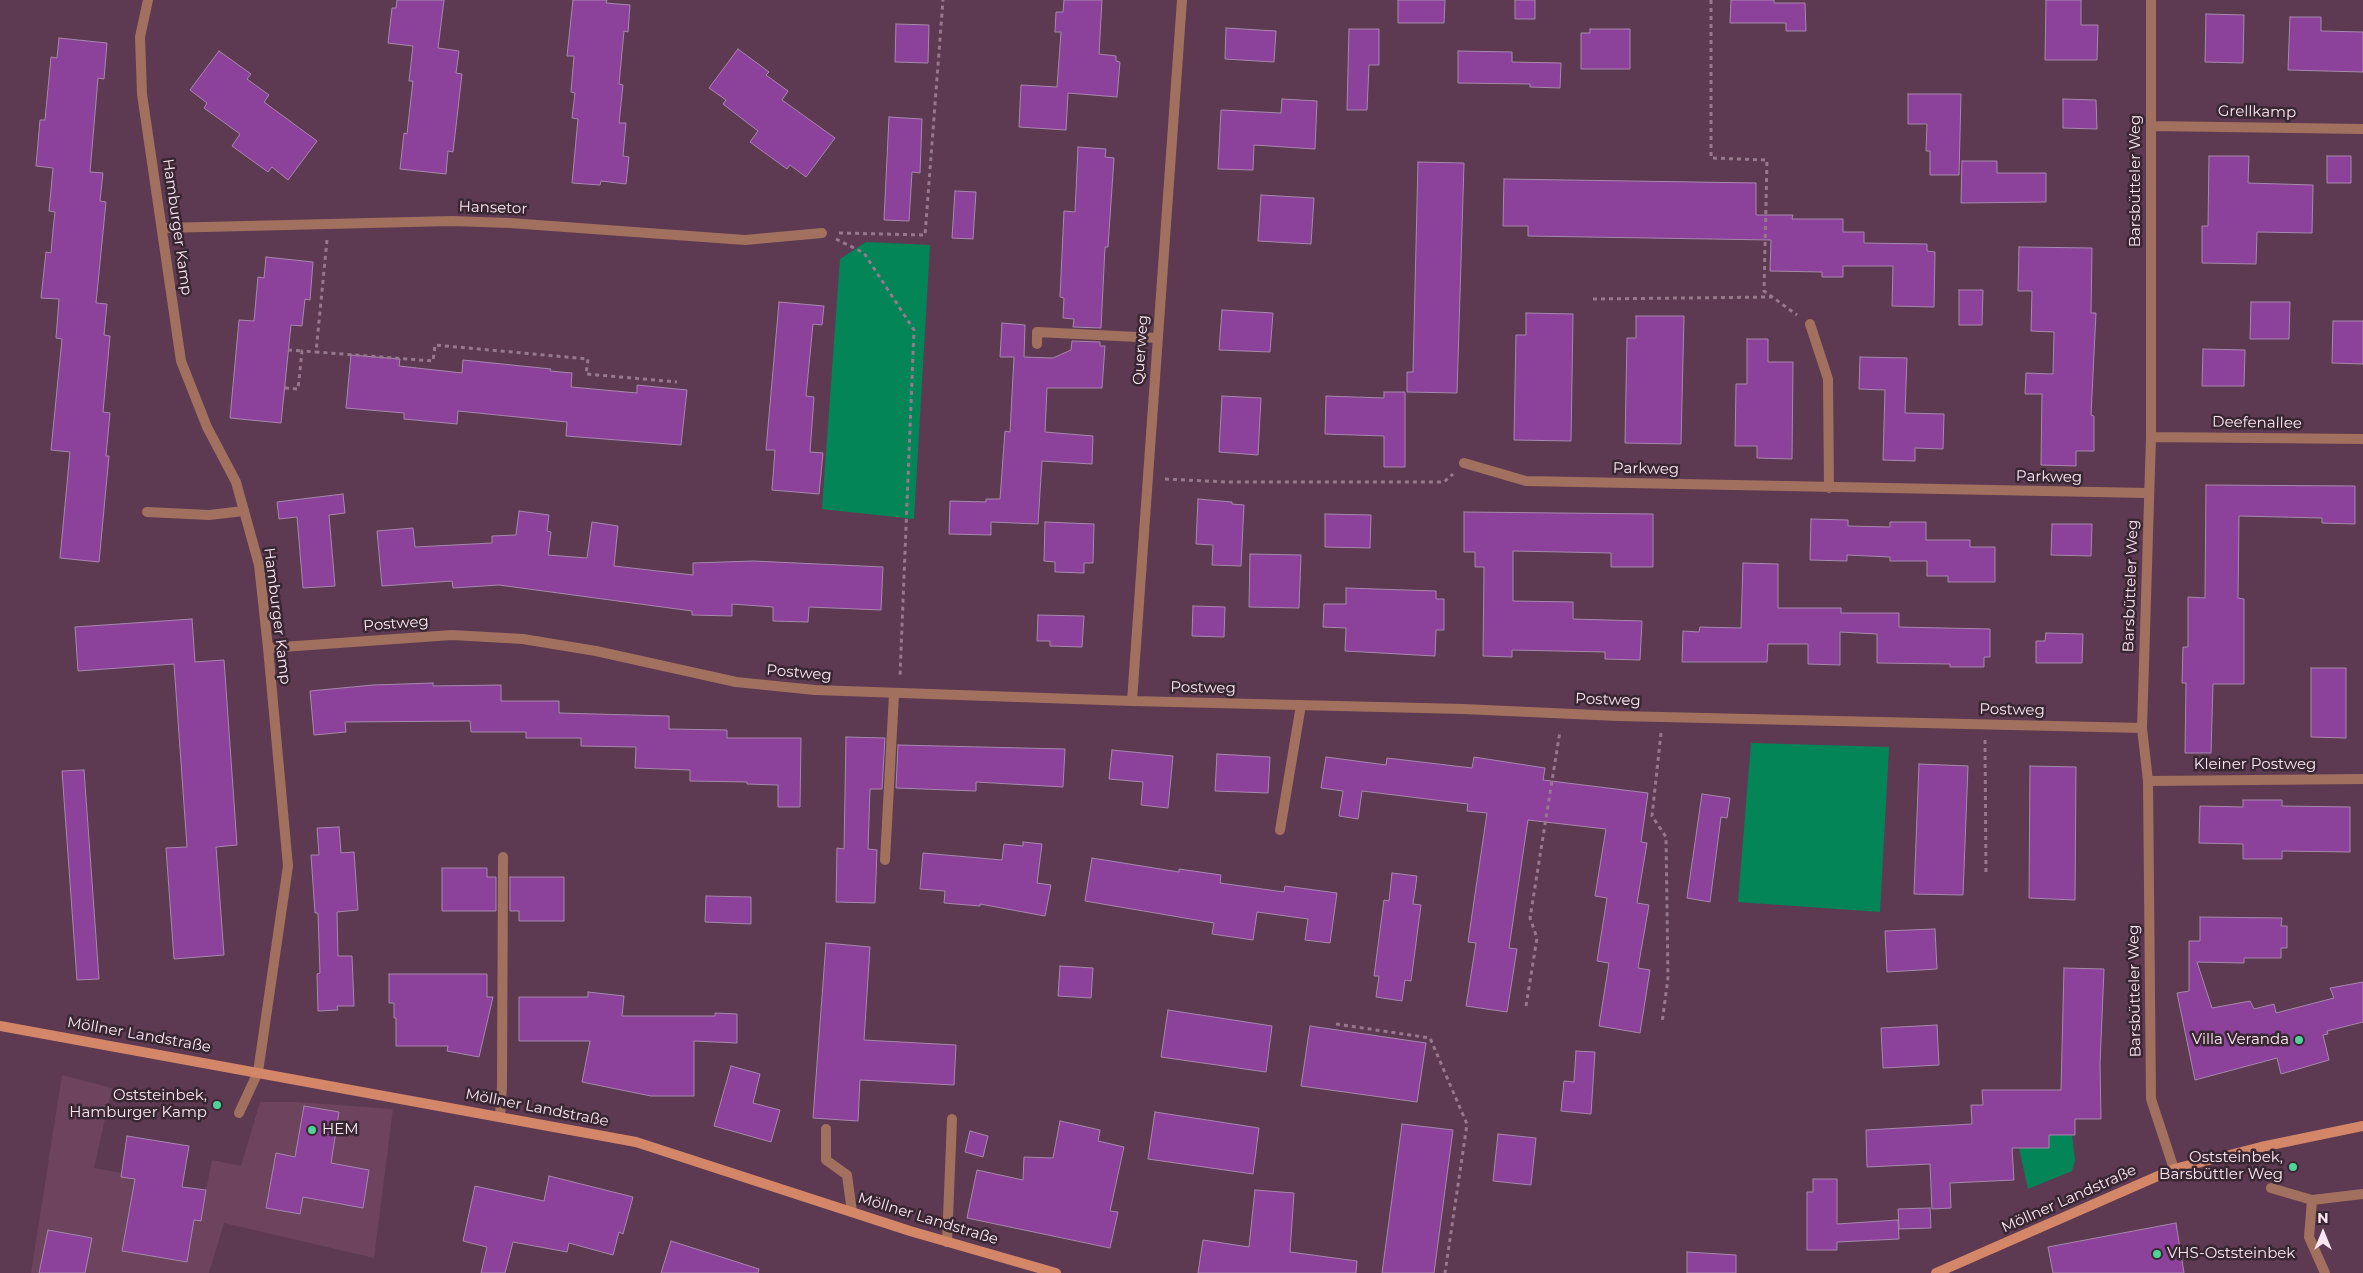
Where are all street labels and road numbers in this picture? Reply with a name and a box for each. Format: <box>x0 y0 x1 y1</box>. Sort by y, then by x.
street label: Grellkamp <box>2218 102 2296 122</box>
street label: Barsbütteler Weg <box>2127 115 2145 247</box>
street label: Hamburger Kamp <box>159 158 195 296</box>
street label: Hansetor <box>458 198 528 218</box>
street label: Querweg <box>1130 314 1152 386</box>
street label: Deefenallee <box>2212 413 2302 433</box>
street label: Parkweg <box>1613 459 1679 479</box>
street label: Parkweg <box>2016 467 2082 487</box>
street label: Barsbütteler Weg <box>2120 519 2142 653</box>
street label: Hamburger Kamp <box>260 547 294 685</box>
street label: Postweg <box>363 613 429 635</box>
street label: Postweg <box>766 661 832 685</box>
street label: Postweg <box>1170 678 1236 698</box>
street label: Postweg <box>1575 690 1641 710</box>
street label: Postweg <box>1979 700 2045 720</box>
street label: Kleiner Postweg <box>2194 756 2316 774</box>
street label: Barsbütteler Weg <box>2125 925 2145 1057</box>
street label: Möllner Landstraße <box>66 1013 212 1057</box>
street label: Möllner Landstraße <box>464 1085 610 1131</box>
street label: Möllner Landstraße <box>1999 1161 2139 1237</box>
street label: Möllner Landstraße <box>856 1189 1000 1249</box>

